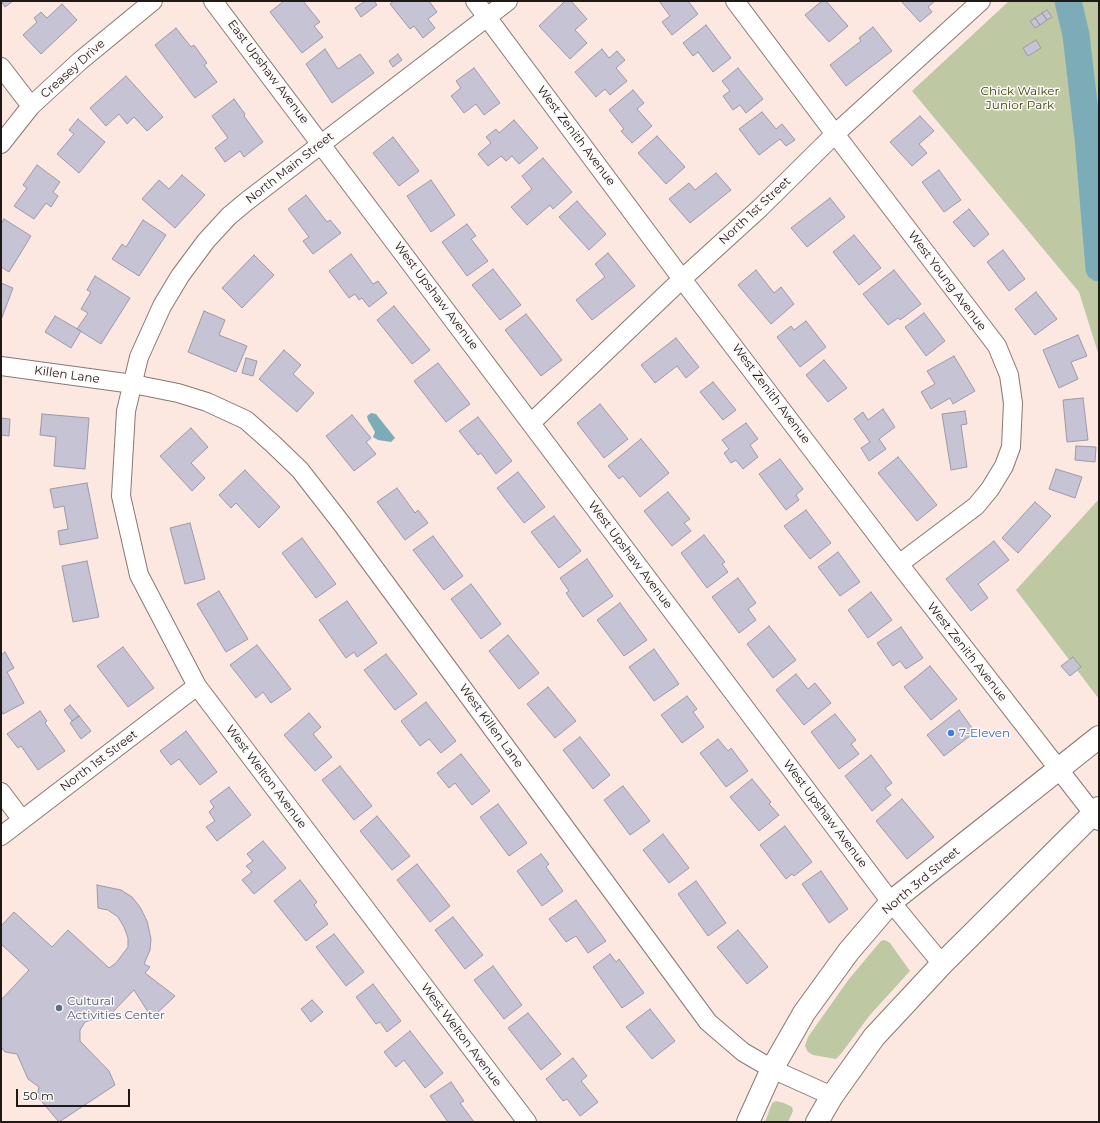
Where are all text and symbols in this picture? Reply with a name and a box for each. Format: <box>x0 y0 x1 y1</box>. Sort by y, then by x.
street label: East Upshaw Avenue <box>224 17 312 127</box>
street label: Creasey Drive <box>38 36 108 102</box>
street label: West Zenith Avenue <box>534 83 618 189</box>
park label: Chick Walker Junior Park <box>981 84 1059 112</box>
street label: North Main Street <box>243 129 337 207</box>
street label: North 1st Street <box>716 174 794 248</box>
street label: West Young Avenue <box>905 228 989 334</box>
street label: West Upshaw Avenue <box>391 239 481 353</box>
street label: West Zenith Avenue <box>729 341 813 447</box>
street label: Killen Lane <box>33 363 101 387</box>
street label: West Upshaw Avenue <box>585 498 675 612</box>
street label: West Zenith Avenue <box>924 600 1010 704</box>
street label: West Killen Lane <box>456 681 526 771</box>
street label: West Welton Avenue <box>222 723 310 831</box>
place label: 7-Eleven <box>959 726 1010 740</box>
street label: North 1st Street <box>58 727 140 795</box>
marker: 7-Eleven <box>946 728 956 738</box>
street label: West Upshaw Avenue <box>780 757 870 871</box>
street label: North 3rd Street <box>879 844 963 918</box>
street label: West Welton Avenue <box>417 981 505 1089</box>
place label: Cultural Activities Center <box>67 994 165 1022</box>
marker: Cultural Activities Center <box>54 1003 64 1013</box>
scale bar <box>18 1081 132 1107</box>
text: 50 m <box>23 1088 54 1103</box>

